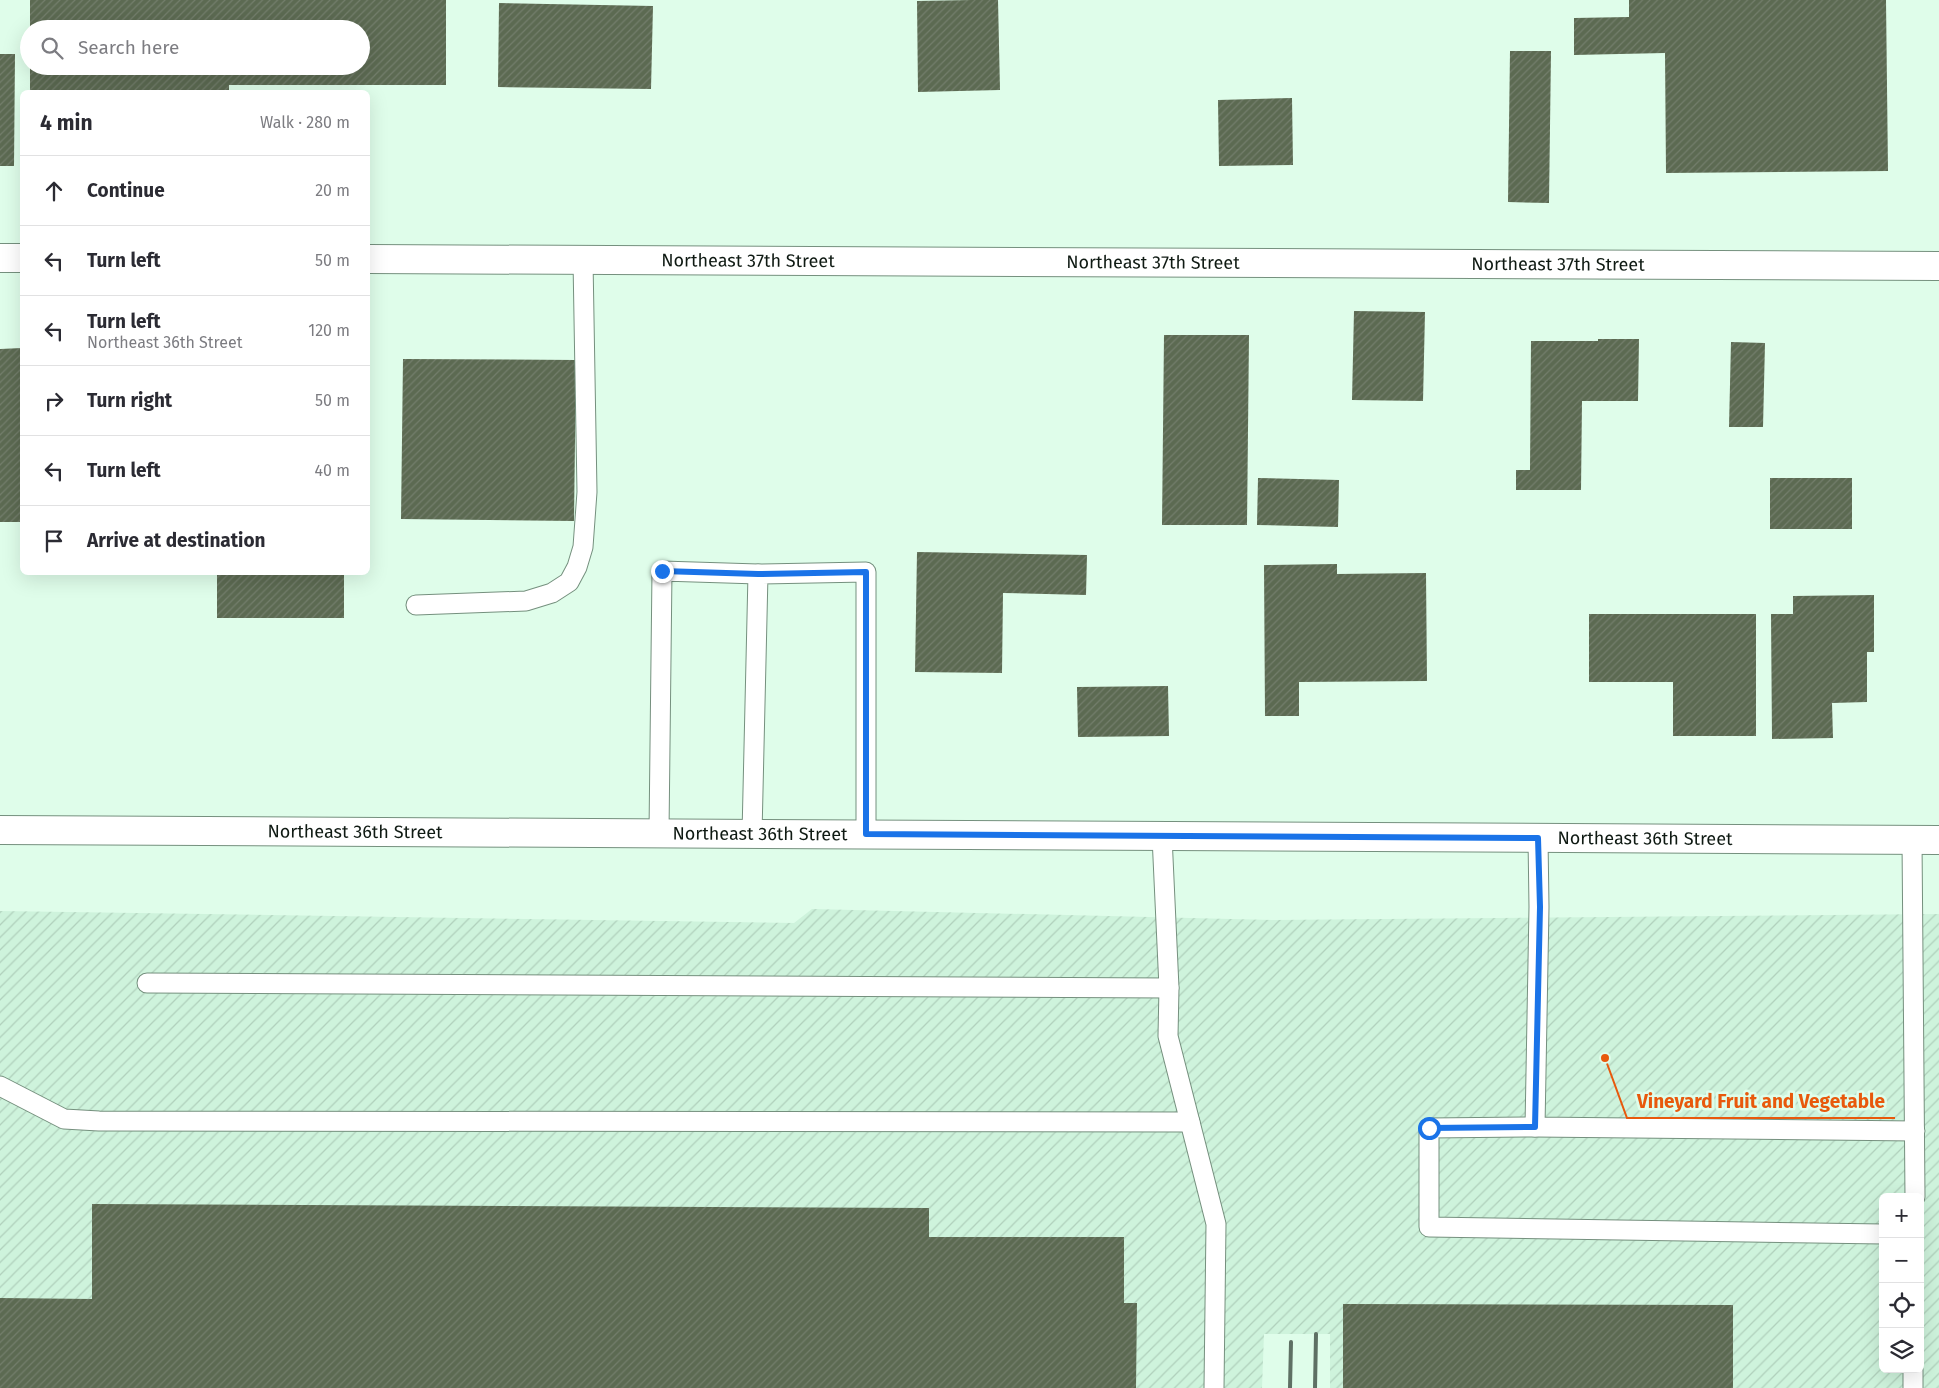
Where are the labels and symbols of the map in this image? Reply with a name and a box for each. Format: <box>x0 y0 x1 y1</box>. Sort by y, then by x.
street label: Northeast 37th Street <box>661 249 835 272</box>
street label: Northeast 37th Street <box>1066 251 1240 274</box>
street label: Northeast 37th Street <box>1471 253 1645 276</box>
route end <box>651 560 674 583</box>
street label: Northeast 36th Street <box>267 820 443 843</box>
street label: Northeast 36th Street <box>672 822 848 845</box>
street label: Northeast 36th Street <box>1557 827 1733 850</box>
callout: Vineyard Fruit and Vegetable <box>1627 1084 1895 1118</box>
text: Vineyard Fruit and Vegetable <box>1636 1090 1885 1113</box>
route start <box>1418 1117 1441 1140</box>

